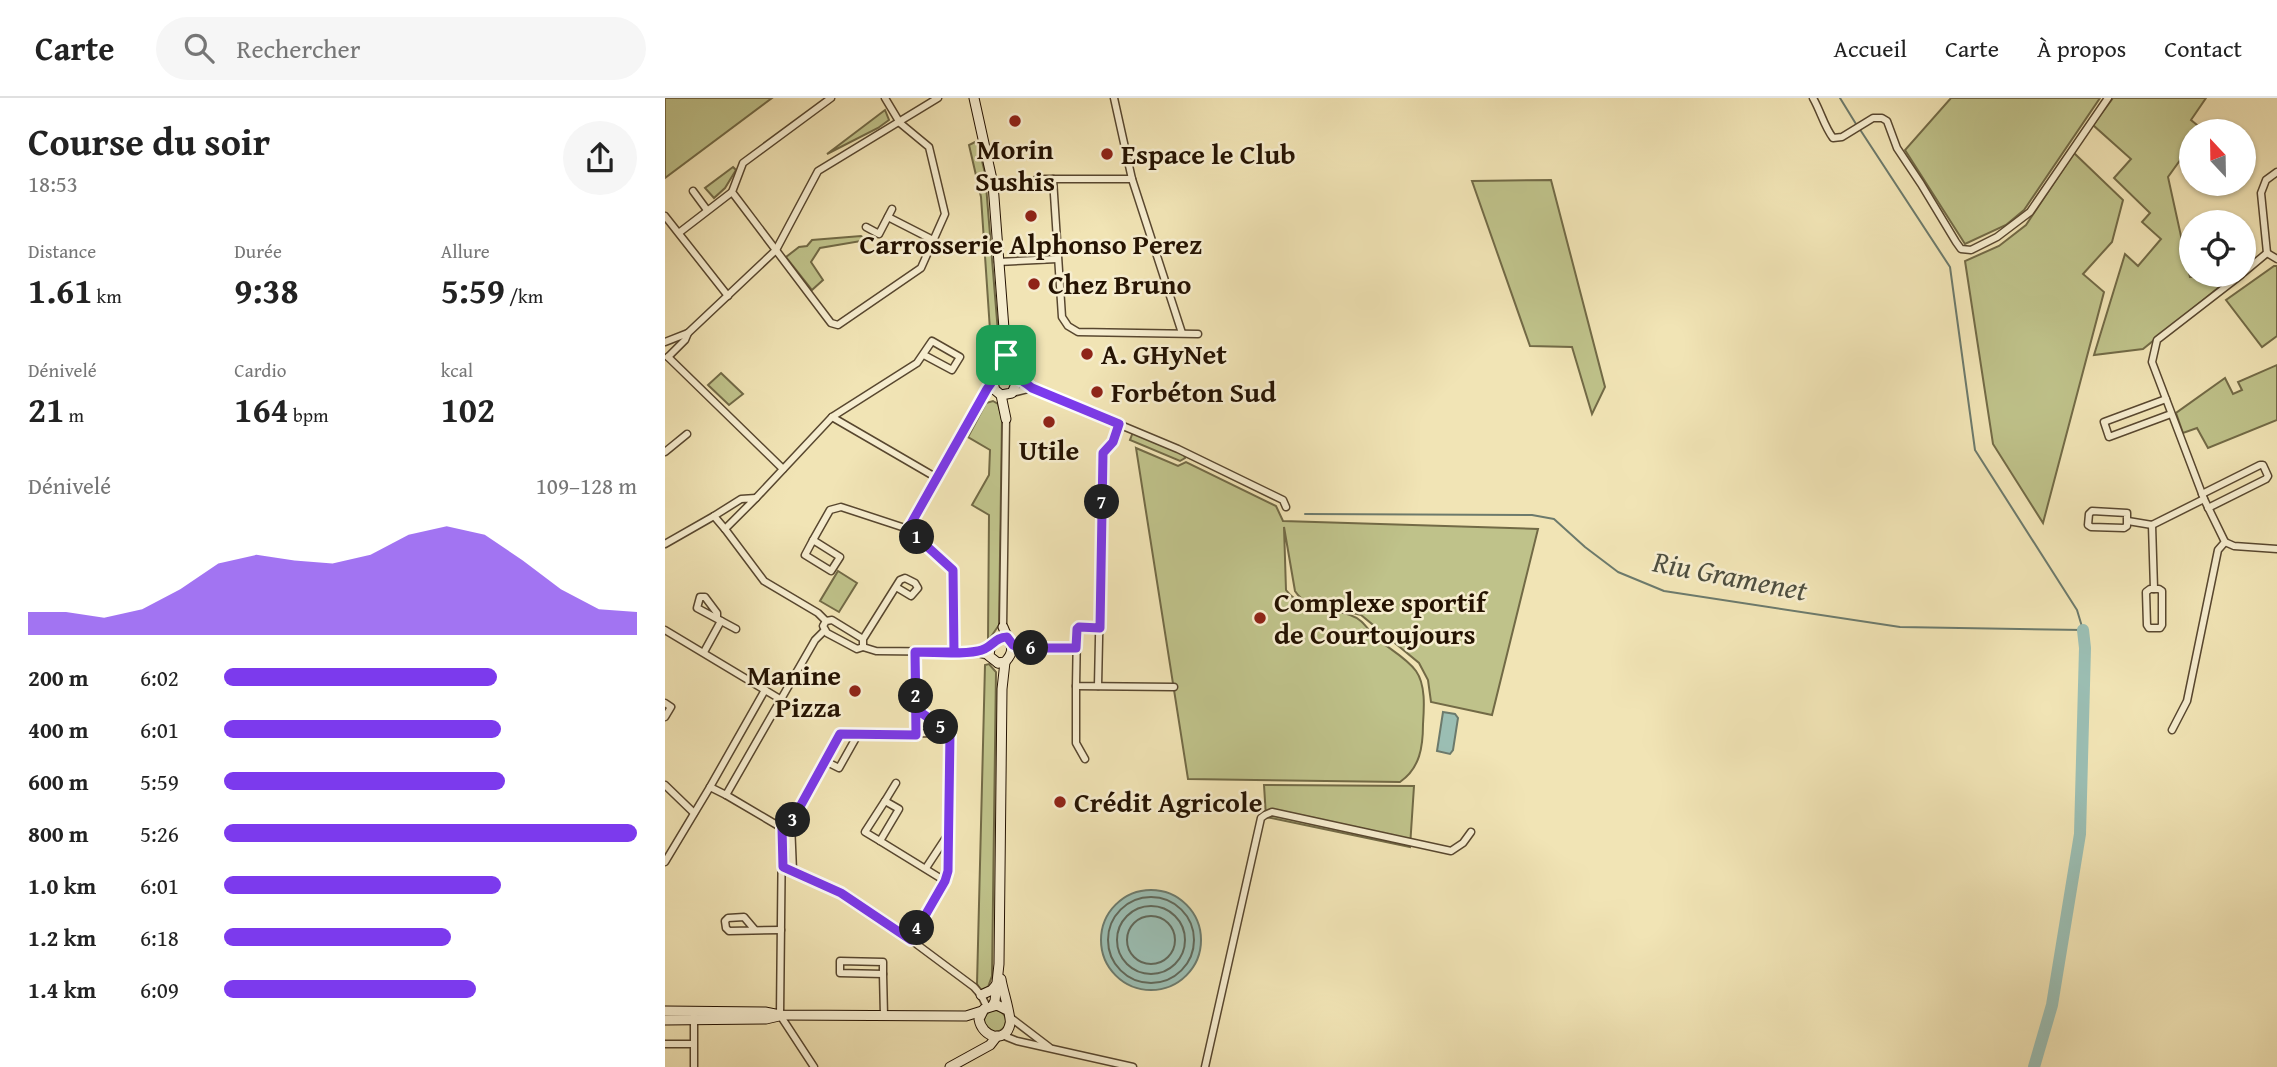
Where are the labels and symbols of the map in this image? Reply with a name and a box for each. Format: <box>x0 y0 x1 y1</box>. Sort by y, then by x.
marker: Morin Sushis <box>1007 113 1023 129</box>
north arrow <box>2179 119 2256 196</box>
place label: Morin Sushis <box>975 128 1055 201</box>
place label: Espace le Club <box>1121 133 1296 174</box>
marker: Espace le Club <box>1099 146 1115 162</box>
marker: Carrosserie Alphonso Perez <box>1023 208 1039 224</box>
place label: Carrosserie Alphonso Perez <box>860 223 1202 264</box>
place label: Chez Bruno <box>1048 263 1191 304</box>
marker: Chez Bruno <box>1026 276 1042 292</box>
pin <box>976 325 1036 385</box>
place label: A. GHyNet <box>1101 333 1227 374</box>
marker: A. GHyNet <box>1079 346 1095 362</box>
place label: Forbéton Sud <box>1111 371 1277 412</box>
marker: Forbéton Sud <box>1089 384 1105 400</box>
marker: Utile <box>1041 414 1057 430</box>
place label: Utile <box>1019 429 1079 470</box>
pin: 7 <box>1085 484 1119 520</box>
pin: 1 <box>899 520 935 555</box>
water label: Riu Gramenet <box>1648 538 1811 612</box>
place label: Complexe sportif de Courtoujours <box>1274 581 1489 654</box>
marker: Complexe sportif de Courtoujours <box>1252 610 1268 626</box>
pin: 6 <box>1013 630 1049 666</box>
place label: Manine Pizza <box>747 654 842 727</box>
pin: 2 <box>898 678 933 714</box>
marker: Manine Pizza <box>847 683 863 699</box>
pin: 5 <box>923 710 959 744</box>
place label: Crédit Agricole <box>1074 781 1262 822</box>
marker: Crédit Agricole <box>1052 794 1068 810</box>
pin: 3 <box>775 802 811 838</box>
pin: 4 <box>899 910 935 946</box>

